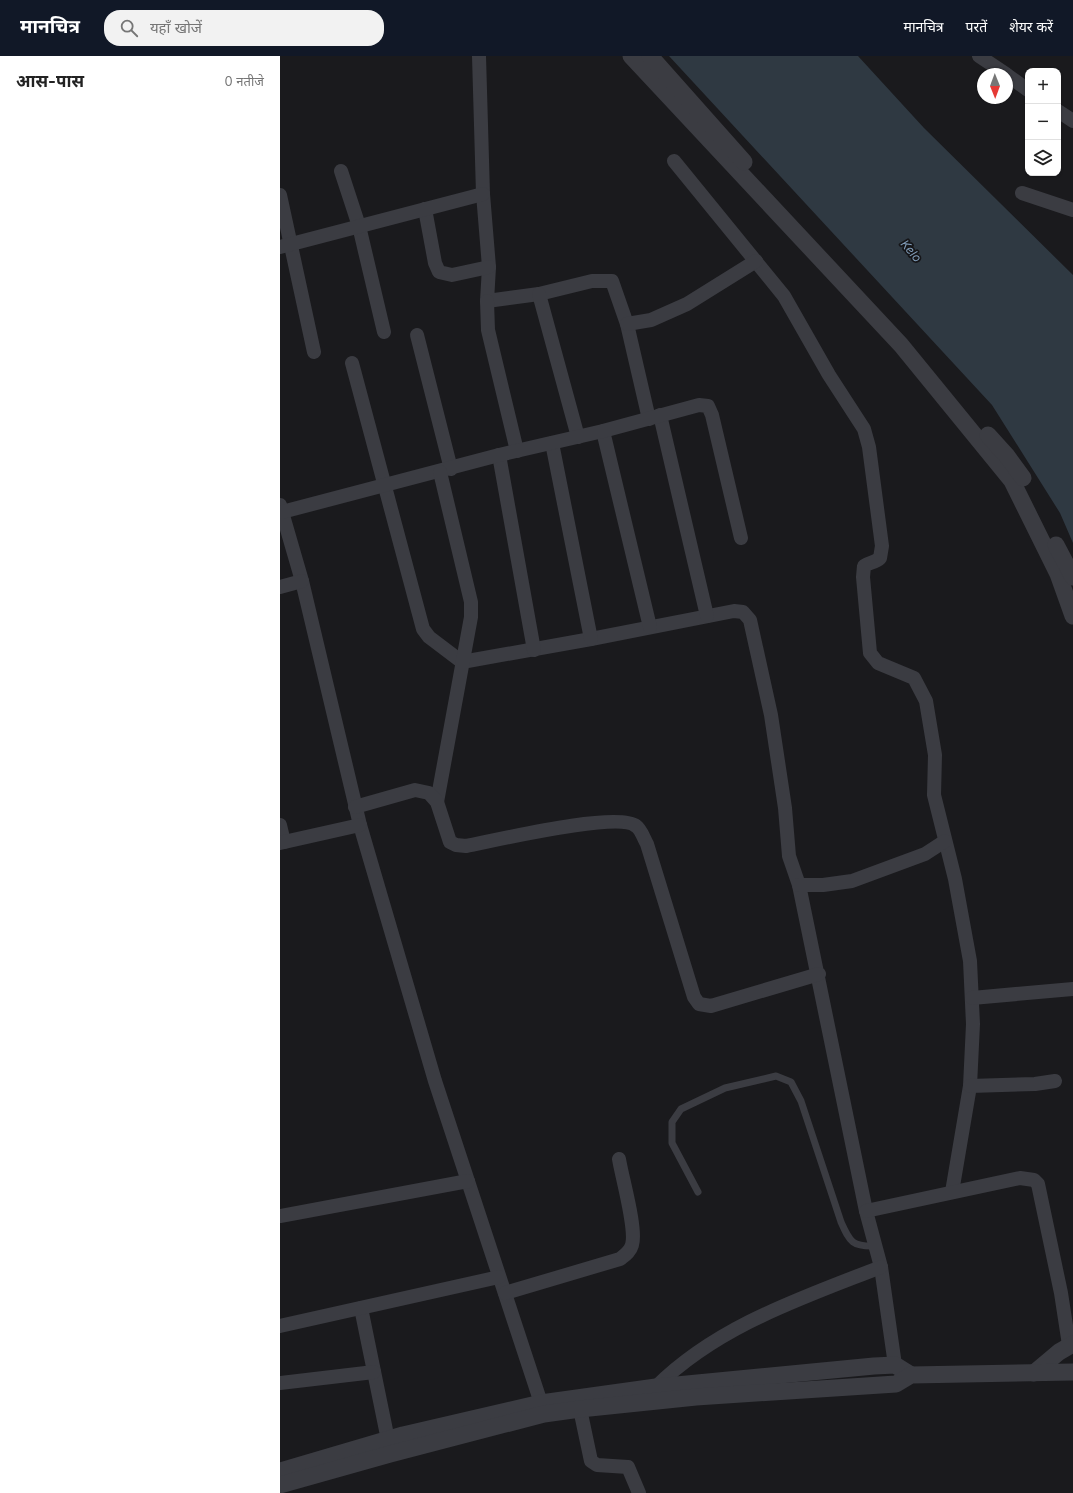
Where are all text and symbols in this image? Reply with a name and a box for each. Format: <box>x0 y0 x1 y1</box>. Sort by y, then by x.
search box <box>104 10 384 46</box>
text: मानचित्र <box>20 15 80 38</box>
icon: search <box>118 17 140 39</box>
text: यहाँ खोजें <box>150 18 202 37</box>
text: मानचित्र <box>904 18 944 35</box>
text: परतें <box>966 18 987 35</box>
text: शेयर करें <box>1009 18 1053 35</box>
north arrow <box>977 68 1013 104</box>
map controls <box>1025 68 1061 176</box>
button: + <box>1025 68 1061 104</box>
text: आस-पास <box>16 71 84 91</box>
text: 0 नतीजे <box>225 73 264 89</box>
button: − <box>1025 104 1061 140</box>
button: layers <box>1025 140 1061 176</box>
water label: Kelo <box>898 236 925 265</box>

